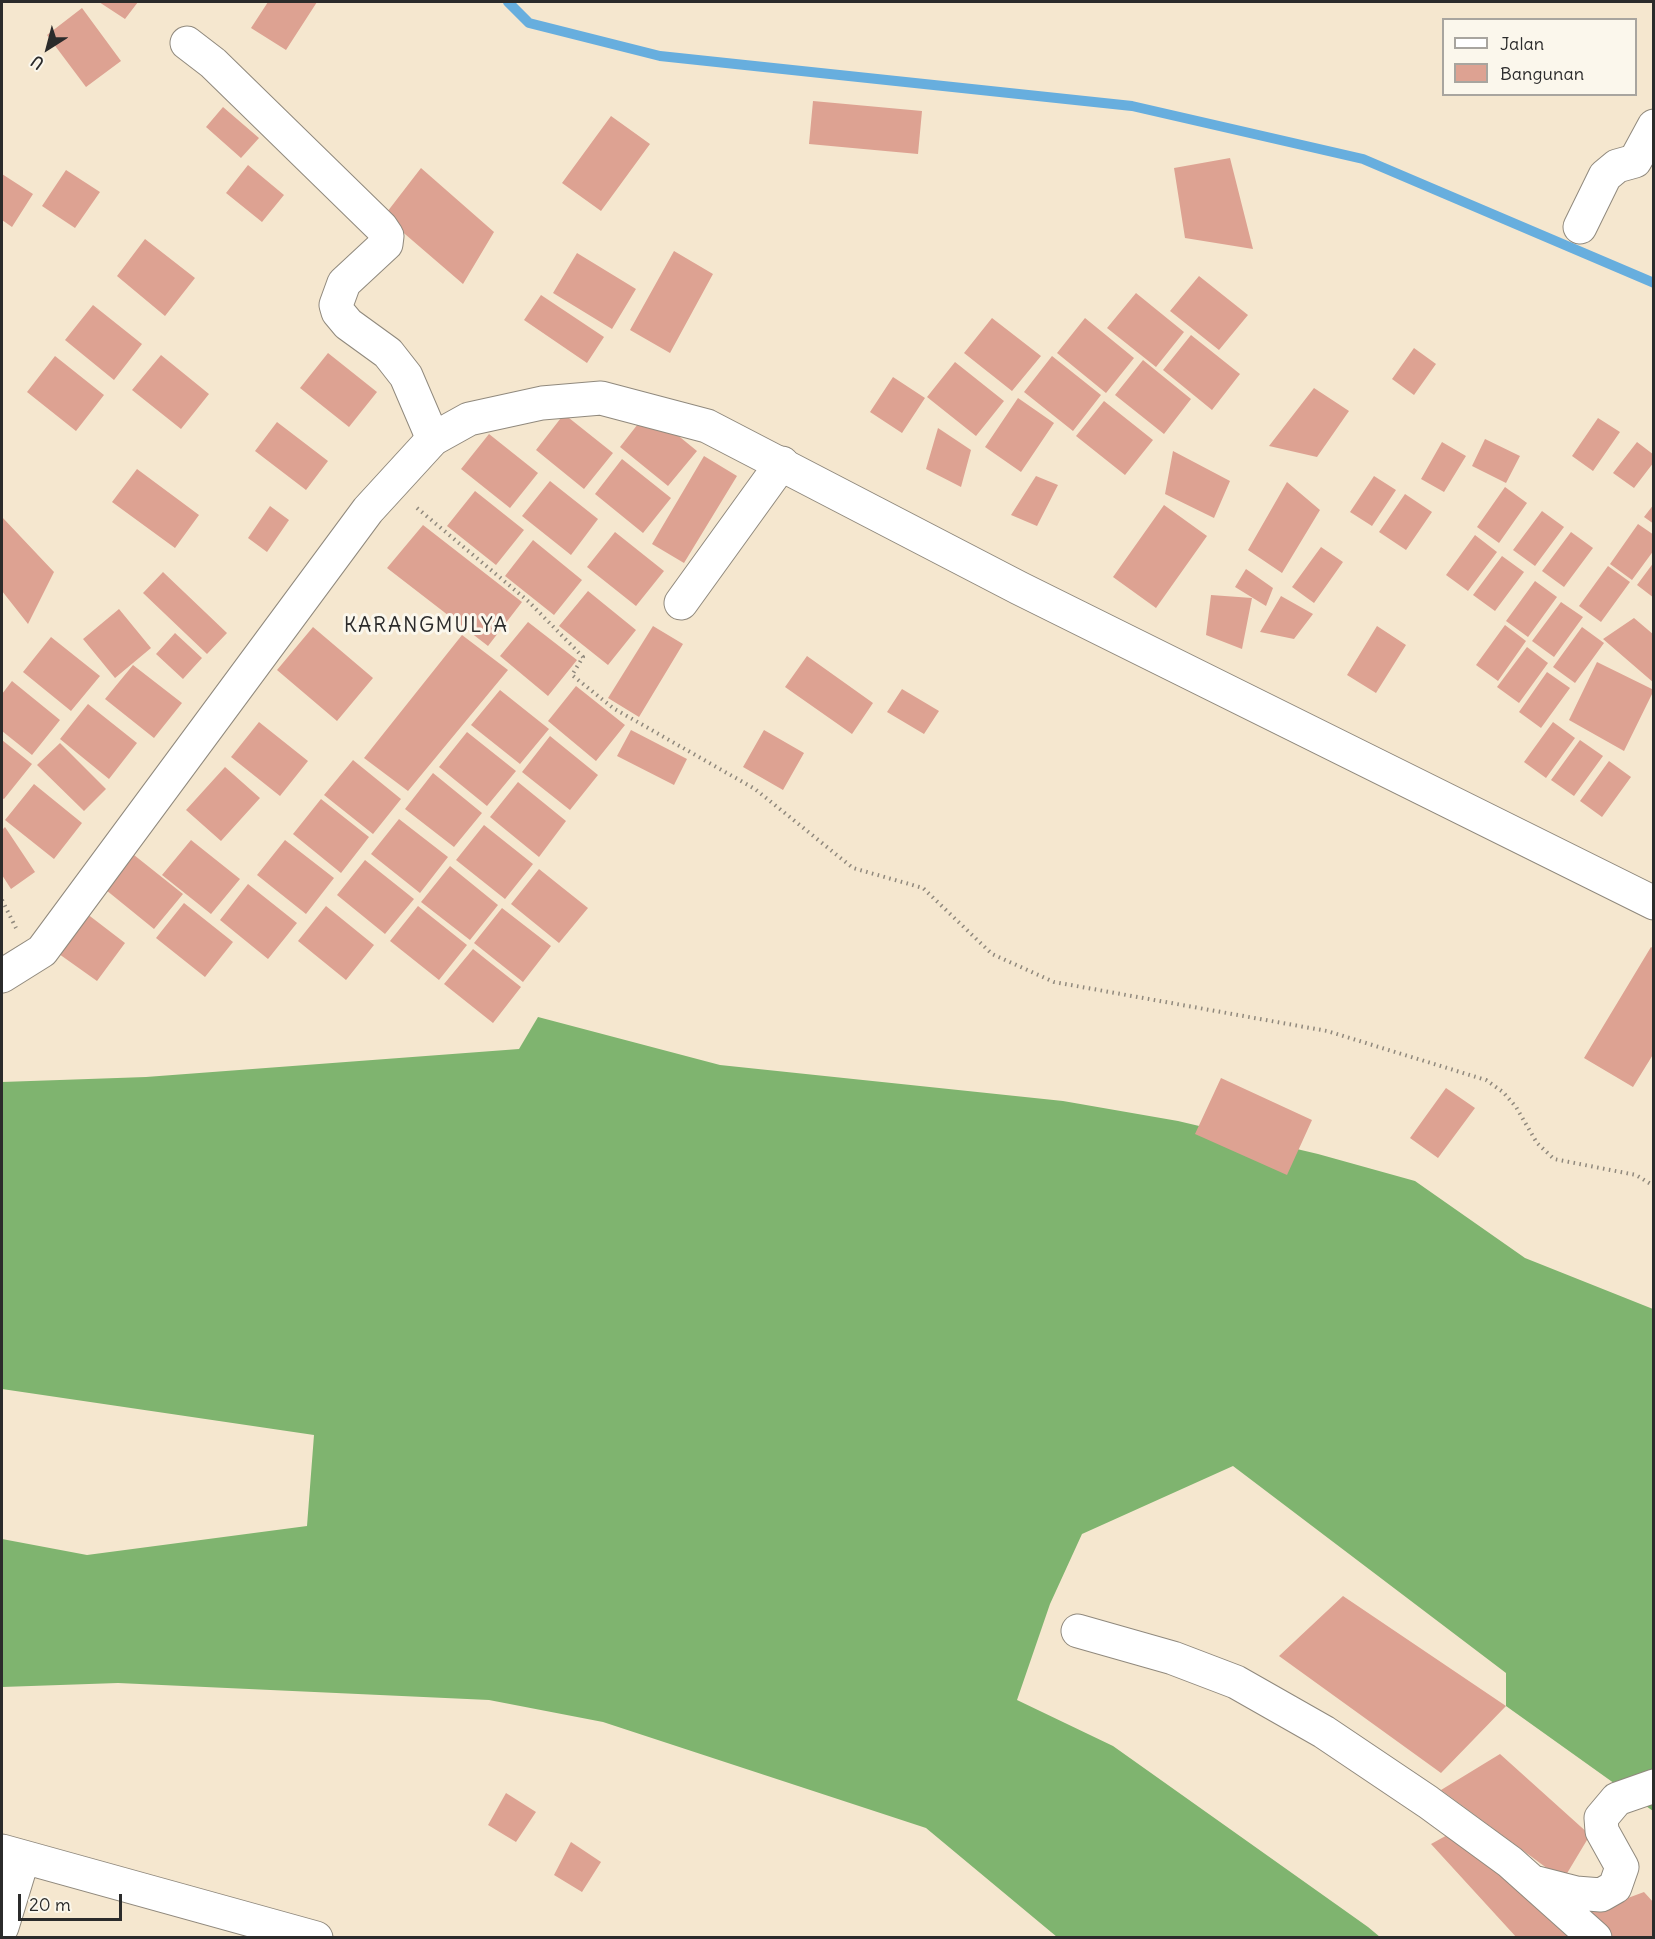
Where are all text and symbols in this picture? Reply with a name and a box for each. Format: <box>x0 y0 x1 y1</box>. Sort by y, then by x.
north arrow <box>18 18 78 78</box>
legend <box>1442 18 1637 96</box>
text: Jalan <box>1500 32 1544 55</box>
text: U <box>27 51 48 74</box>
text: Bangunan <box>1500 62 1584 85</box>
district label: KARANGMULYA <box>344 613 508 639</box>
scale bar <box>21 1882 124 1920</box>
text: 20 m <box>29 1893 71 1916</box>

